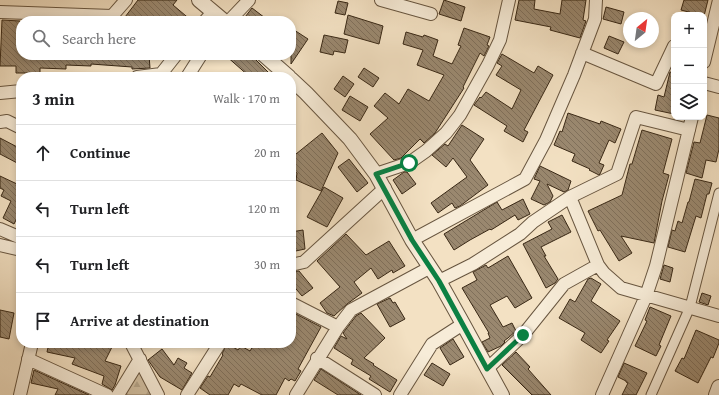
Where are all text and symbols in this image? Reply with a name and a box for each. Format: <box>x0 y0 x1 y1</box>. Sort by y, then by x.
north arrow <box>623 12 659 48</box>
map controls <box>671 12 707 120</box>
button: + <box>671 12 707 48</box>
search box <box>16 16 296 60</box>
icon: search <box>30 27 52 49</box>
text: Search here <box>62 28 136 49</box>
button: − <box>671 48 707 84</box>
button: layers <box>671 84 707 120</box>
text: 3 min <box>32 86 74 111</box>
text: Walk · 170 m <box>213 89 280 108</box>
icon: ahead <box>32 142 54 164</box>
text: Continue <box>70 142 131 163</box>
text: 20 m <box>254 143 280 162</box>
route start <box>400 154 418 172</box>
icon: left <box>32 198 54 220</box>
text: Turn left <box>70 198 129 219</box>
text: 120 m <box>248 199 280 218</box>
icon: left <box>32 254 54 276</box>
text: Turn left <box>70 254 129 275</box>
text: 30 m <box>254 255 280 274</box>
icon: arrive <box>32 310 54 332</box>
text: Arrive at destination <box>70 310 209 331</box>
route end <box>514 326 532 344</box>

